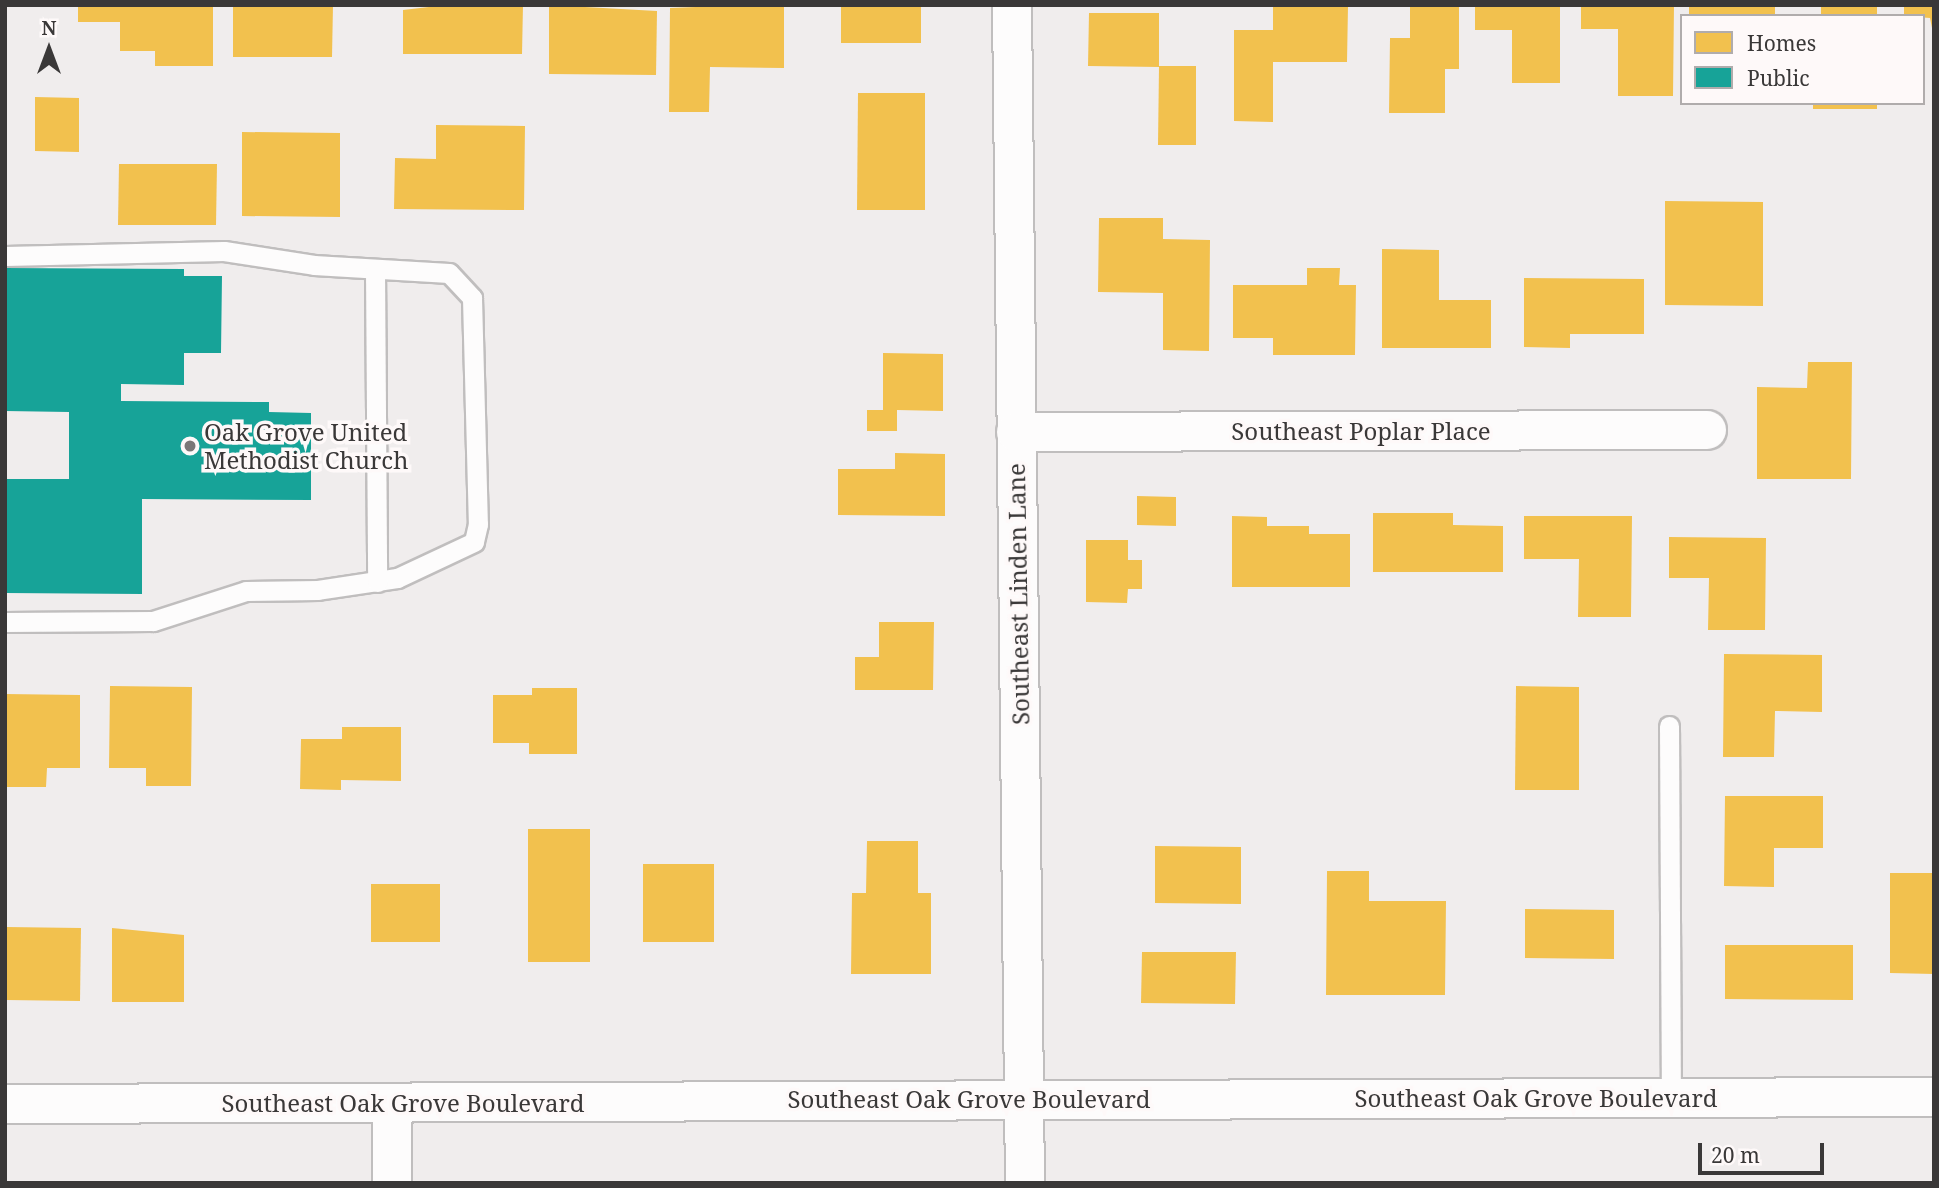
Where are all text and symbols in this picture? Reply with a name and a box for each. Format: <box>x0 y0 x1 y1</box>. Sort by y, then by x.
north arrow <box>14 14 84 84</box>
legend <box>1680 14 1925 105</box>
text: N <box>42 15 56 41</box>
text: Homes <box>1747 29 1816 57</box>
text: Public <box>1747 64 1809 92</box>
street label: Southeast Poplar Place <box>1231 417 1491 445</box>
place label: Oak Grove United Methodist Church <box>204 418 408 474</box>
marker: Oak Grove United Methodist Church <box>182 438 198 454</box>
street label: Southeast Linden Lane <box>1001 463 1035 725</box>
street label: Southeast Oak Grove Boulevard <box>1354 1084 1718 1112</box>
street label: Southeast Oak Grove Boulevard <box>787 1085 1151 1113</box>
street label: Southeast Oak Grove Boulevard <box>221 1089 585 1117</box>
scale bar <box>1701 1128 1827 1172</box>
text: 20 m <box>1711 1141 1760 1169</box>

